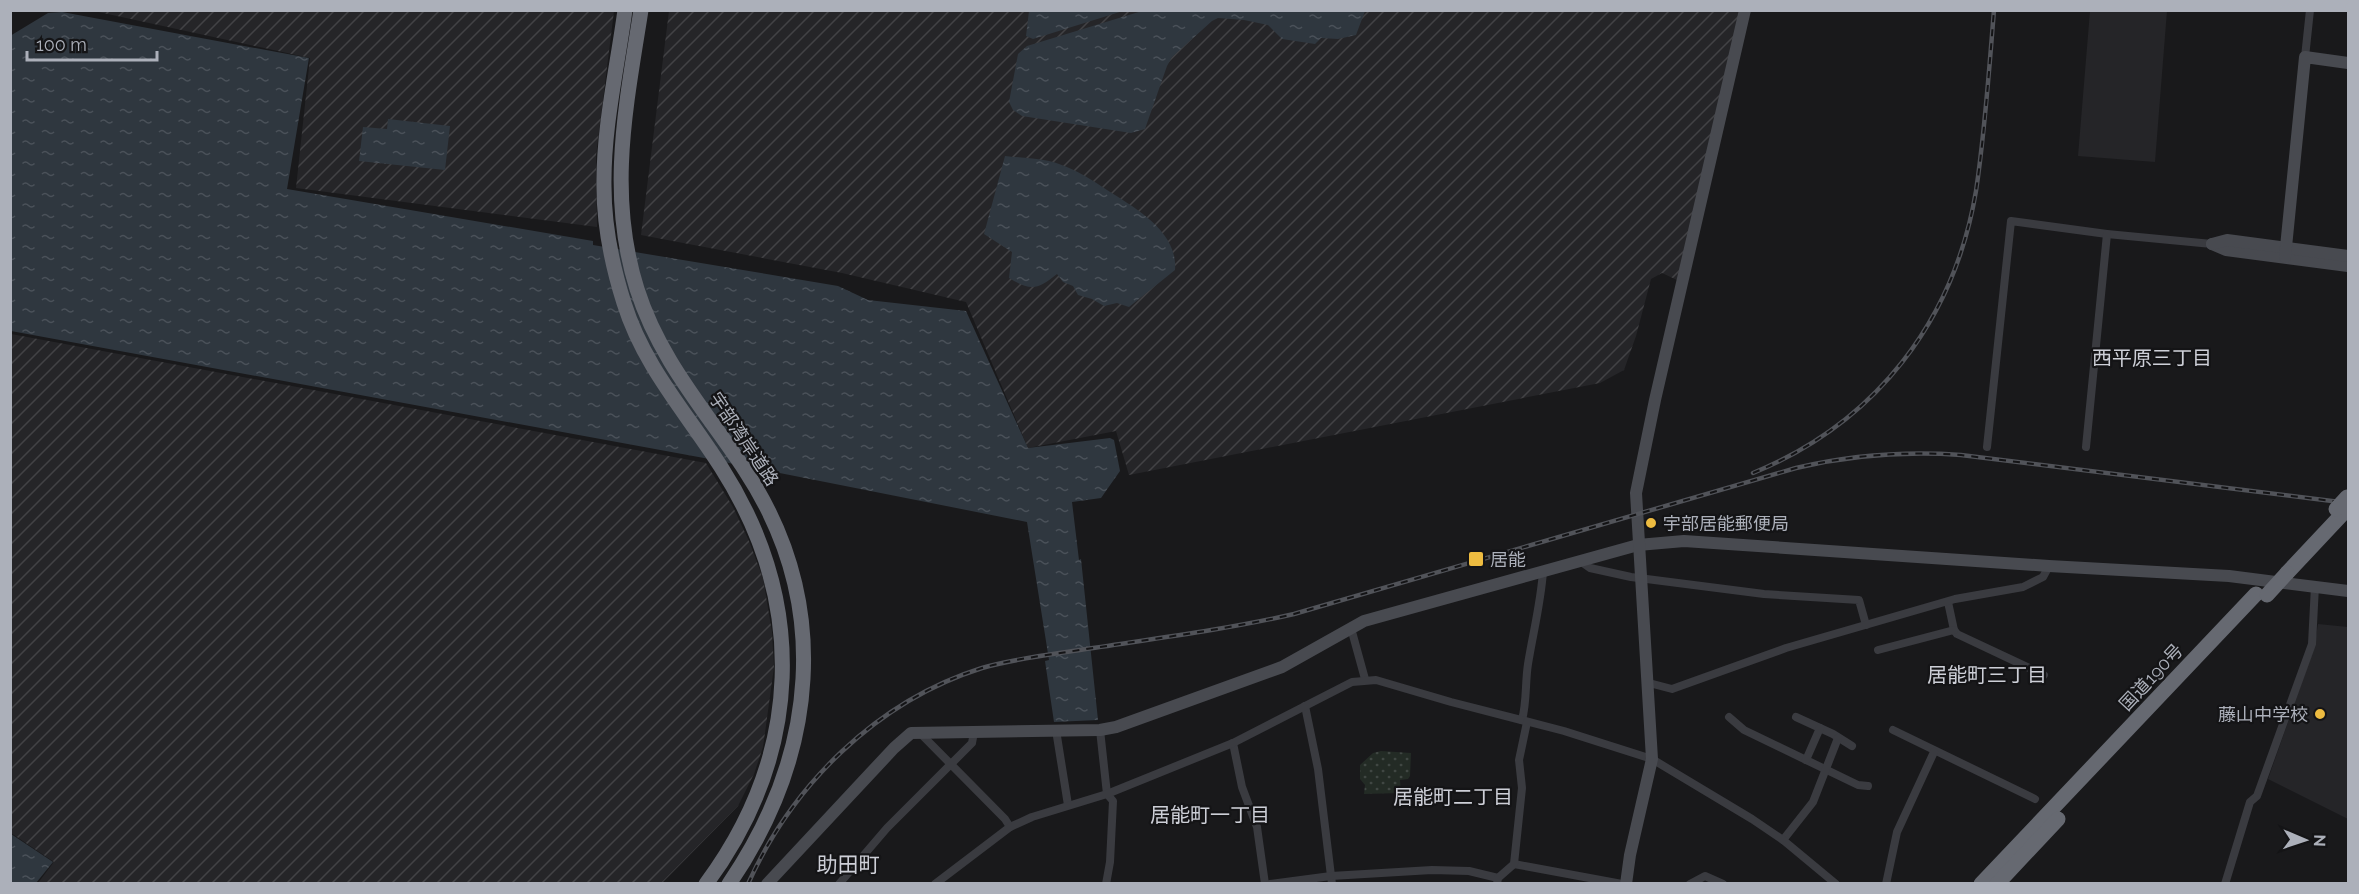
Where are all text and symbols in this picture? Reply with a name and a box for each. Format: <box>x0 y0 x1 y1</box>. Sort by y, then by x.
scale bar <box>27 24 158 62</box>
text: 100 m <box>36 34 87 55</box>
district label: 西平原三丁目 <box>2092 346 2212 370</box>
street label: 宇部湾岸道路 <box>705 388 783 490</box>
place label: 宇部居能郵便局 <box>1663 513 1789 534</box>
marker: 宇部居能郵便局 <box>1644 516 1658 530</box>
place label: 居能 <box>1490 549 1526 570</box>
marker: 居能 <box>1467 550 1485 568</box>
street label: 国道190号 <box>2115 639 2187 715</box>
district label: 居能町三丁目 <box>1927 663 2047 687</box>
place label: 藤山中学校 <box>2218 704 2308 725</box>
marker: 藤山中学校 <box>2313 707 2327 721</box>
district label: 居能町二丁目 <box>1393 785 1513 809</box>
district label: 居能町一丁目 <box>1150 803 1270 827</box>
north arrow <box>2275 810 2335 870</box>
text: N <box>2310 834 2329 847</box>
district label: 助田町 <box>817 852 880 877</box>

